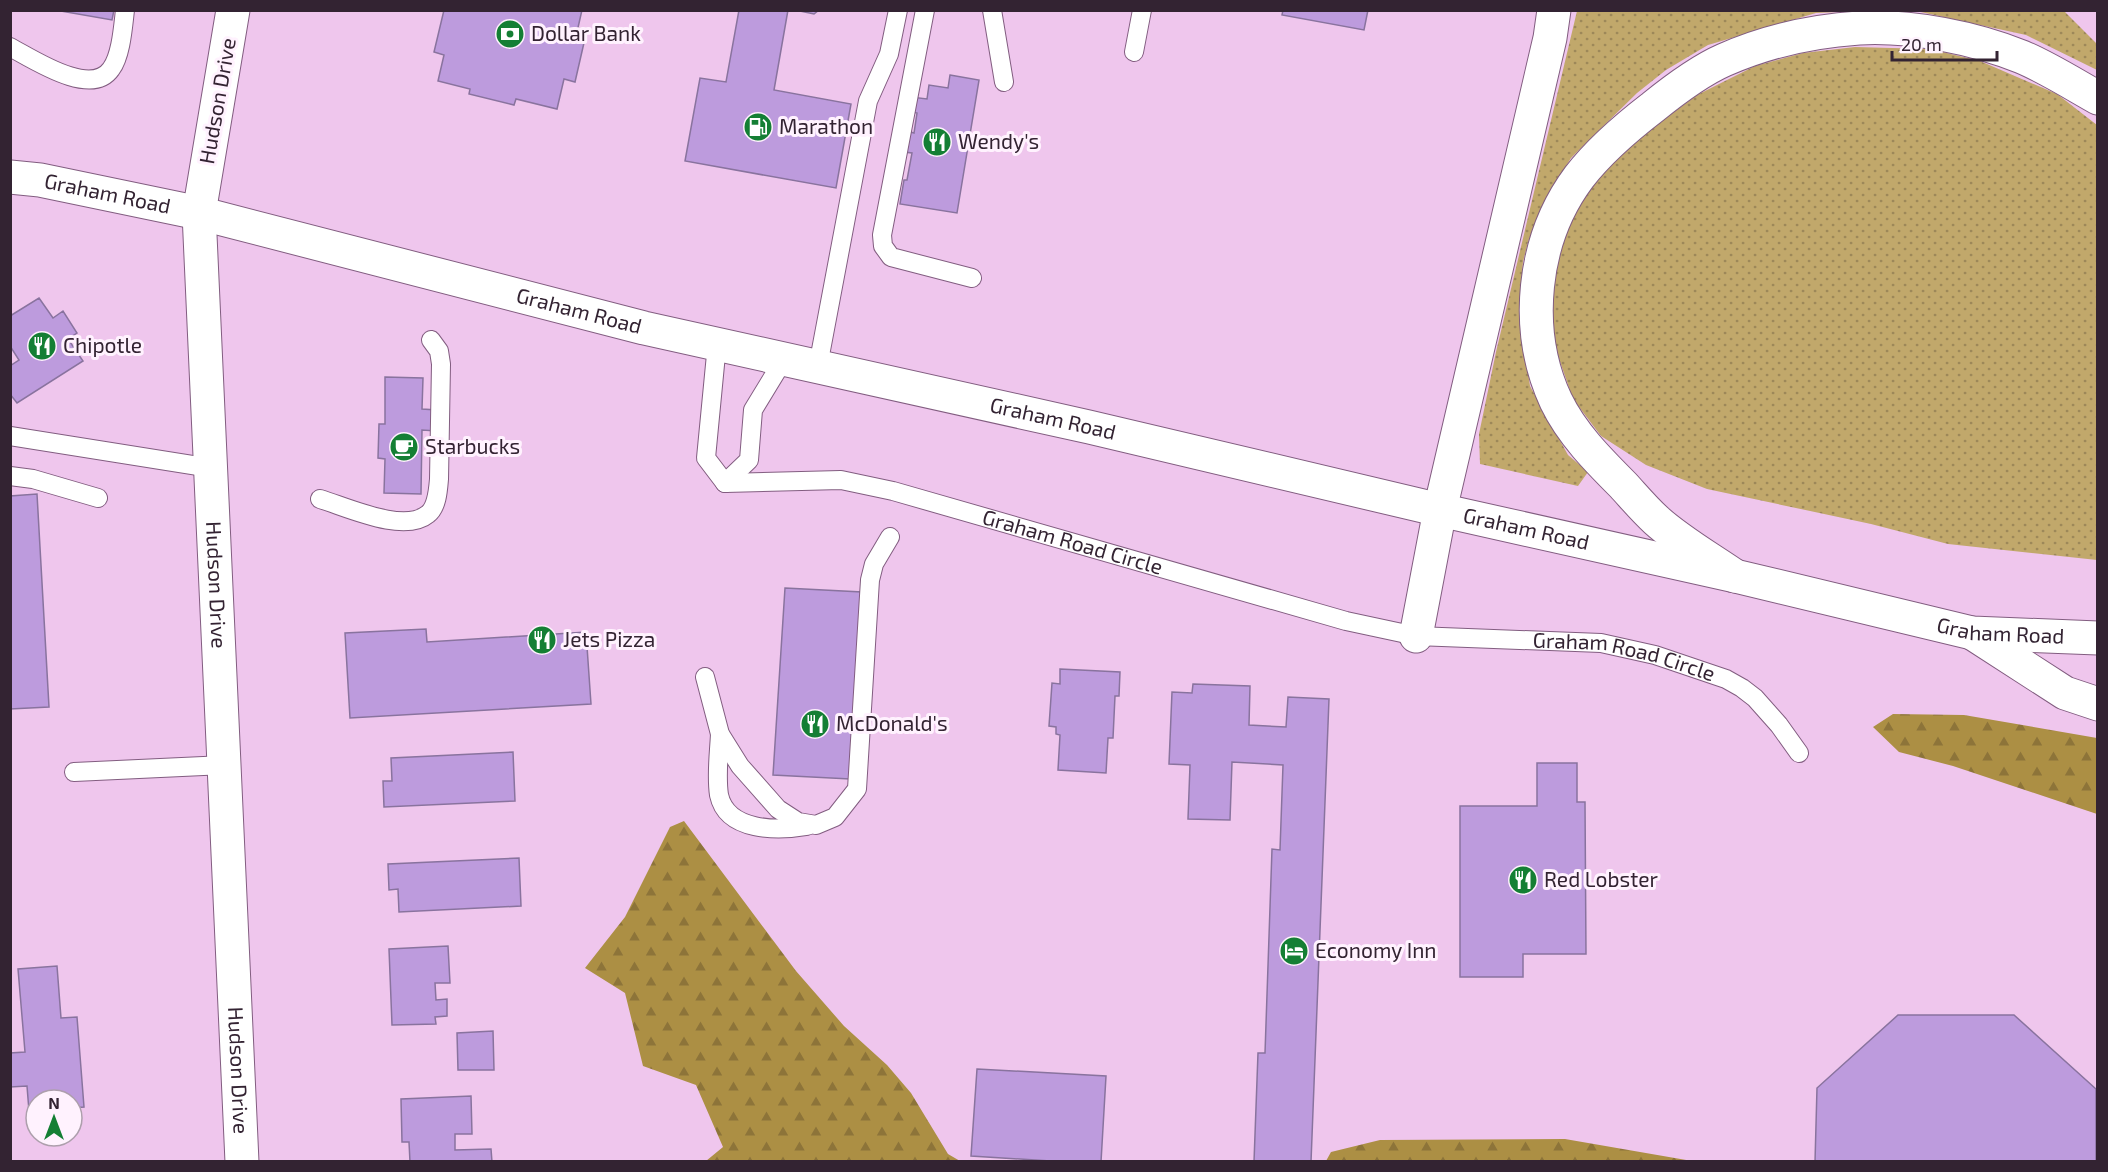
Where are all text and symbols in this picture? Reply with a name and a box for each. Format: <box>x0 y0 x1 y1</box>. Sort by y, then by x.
bank icon: Dollar Bank <box>494 18 526 50</box>
place label: Dollar Bank <box>531 20 641 45</box>
scale bar <box>1892 24 1997 62</box>
text: 20 m <box>1901 33 1942 55</box>
street label: Hudson Drive <box>193 36 240 166</box>
fuel station icon: Marathon <box>742 111 774 143</box>
place label: Marathon <box>779 113 873 138</box>
restaurant icon: Wendy's <box>921 126 953 158</box>
place label: Wendy's <box>958 128 1039 153</box>
street label: Graham Road <box>42 167 173 218</box>
street label: Graham Road <box>514 282 645 338</box>
restaurant icon: Chipotle <box>26 330 58 362</box>
place label: Chipotle <box>63 332 142 357</box>
street label: Graham Road <box>988 391 1119 444</box>
cafe icon: Starbucks <box>388 431 420 463</box>
place label: Starbucks <box>425 433 520 458</box>
street label: Graham Road <box>1461 502 1592 554</box>
street label: Graham Road Circle <box>980 503 1166 579</box>
street label: Hudson Drive <box>202 520 233 649</box>
street label: Graham Road <box>1934 611 2065 648</box>
restaurant icon: Jets Pizza <box>526 624 558 656</box>
place label: Jets Pizza <box>563 626 655 651</box>
street label: Graham Road Circle <box>1532 626 1719 685</box>
restaurant icon: McDonald's <box>799 708 831 740</box>
place label: McDonald's <box>836 710 948 735</box>
restaurant icon: Red Lobster <box>1507 864 1539 896</box>
place label: Red Lobster <box>1544 866 1658 891</box>
hotel icon: Economy Inn <box>1278 935 1310 967</box>
place label: Economy Inn <box>1315 937 1437 962</box>
street label: Hudson Drive <box>224 1006 255 1134</box>
north arrow <box>24 1088 84 1148</box>
text: N <box>48 1093 60 1112</box>

